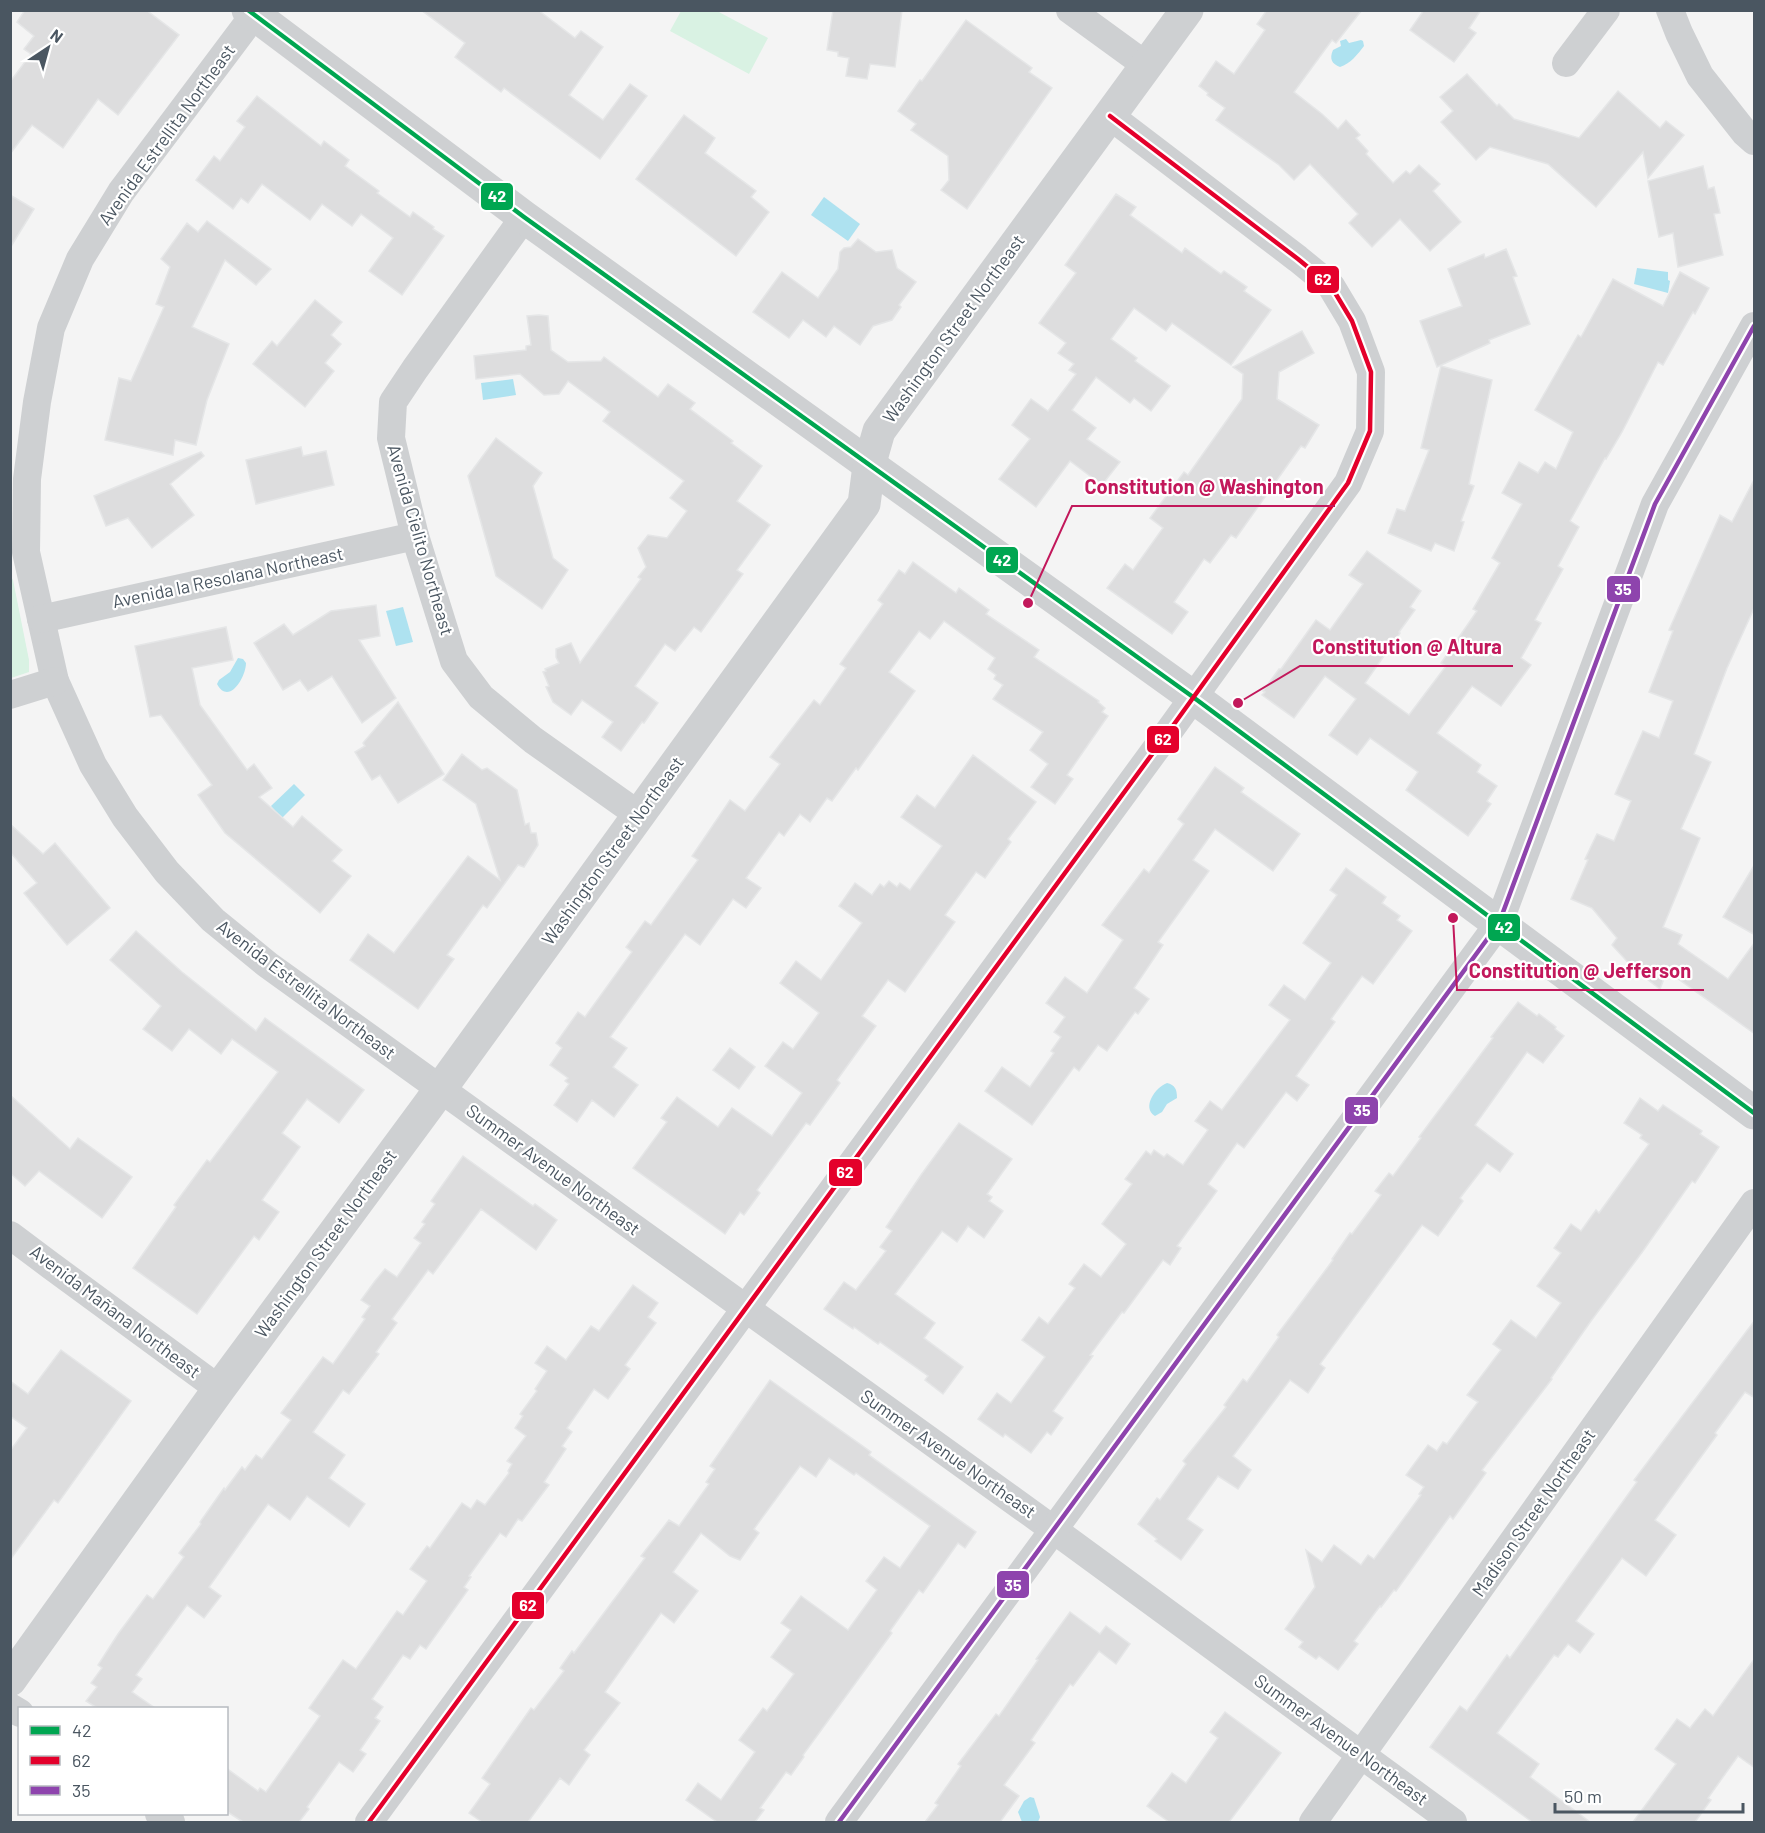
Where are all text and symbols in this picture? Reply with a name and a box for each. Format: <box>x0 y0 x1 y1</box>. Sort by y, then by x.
north arrow <box>18 18 78 78</box>
text: N <box>47 25 67 46</box>
street label: Avenida Estrellita Northeast <box>93 40 239 229</box>
line badge: 42 <box>480 182 514 211</box>
text: 42 <box>488 186 506 205</box>
street label: Washington Street Northeast <box>877 230 1029 427</box>
line badge: 62 <box>1306 265 1340 294</box>
text: 62 <box>1314 269 1332 288</box>
street label: Avenida Cielito Northeast <box>383 442 459 638</box>
callout: Constitution @ Washington <box>1072 468 1335 506</box>
text: Constitution @ Washington <box>1084 474 1324 498</box>
street label: Avenida la Resolana Northeast <box>110 542 345 612</box>
line badge: 42 <box>985 546 1019 574</box>
text: 42 <box>993 550 1011 569</box>
line badge: 35 <box>1606 575 1641 603</box>
text: 35 <box>1614 579 1632 598</box>
callout: Constitution @ Altura <box>1300 628 1513 666</box>
text: Constitution @ Altura <box>1312 634 1502 658</box>
line badge: 62 <box>1146 725 1180 754</box>
text: 62 <box>1154 729 1172 748</box>
street label: Washington Street Northeast <box>536 752 688 949</box>
line badge: 42 <box>1487 913 1521 942</box>
street label: Avenida Estrellita Northeast <box>213 915 400 1064</box>
text: 42 <box>1495 917 1513 936</box>
callout: Constitution @ Jefferson <box>1457 952 1704 990</box>
text: Constitution @ Jefferson <box>1469 958 1691 982</box>
line badge: 35 <box>1344 1096 1379 1125</box>
street label: Summer Avenue Northeast <box>463 1099 645 1240</box>
text: 35 <box>1353 1100 1371 1119</box>
street label: Washington Street Northeast <box>249 1145 401 1342</box>
line badge: 62 <box>828 1158 863 1187</box>
text: 62 <box>836 1162 854 1181</box>
street label: Avenida Mañana Northeast <box>26 1240 205 1382</box>
street label: Summer Avenue Northeast <box>857 1384 1041 1522</box>
street label: Madison Street Northeast <box>1467 1424 1599 1601</box>
line badge: 35 <box>996 1570 1030 1599</box>
text: 35 <box>1004 1575 1022 1594</box>
line badge: 62 <box>511 1591 545 1620</box>
text: 62 <box>519 1595 537 1614</box>
street label: Summer Avenue Northeast <box>1251 1669 1433 1810</box>
legend <box>18 1707 228 1815</box>
text: 42 <box>72 1719 92 1741</box>
text: 62 <box>72 1749 91 1771</box>
scale bar <box>1555 1776 1742 1814</box>
text: 35 <box>72 1779 91 1801</box>
text: 50 m <box>1564 1785 1602 1807</box>

